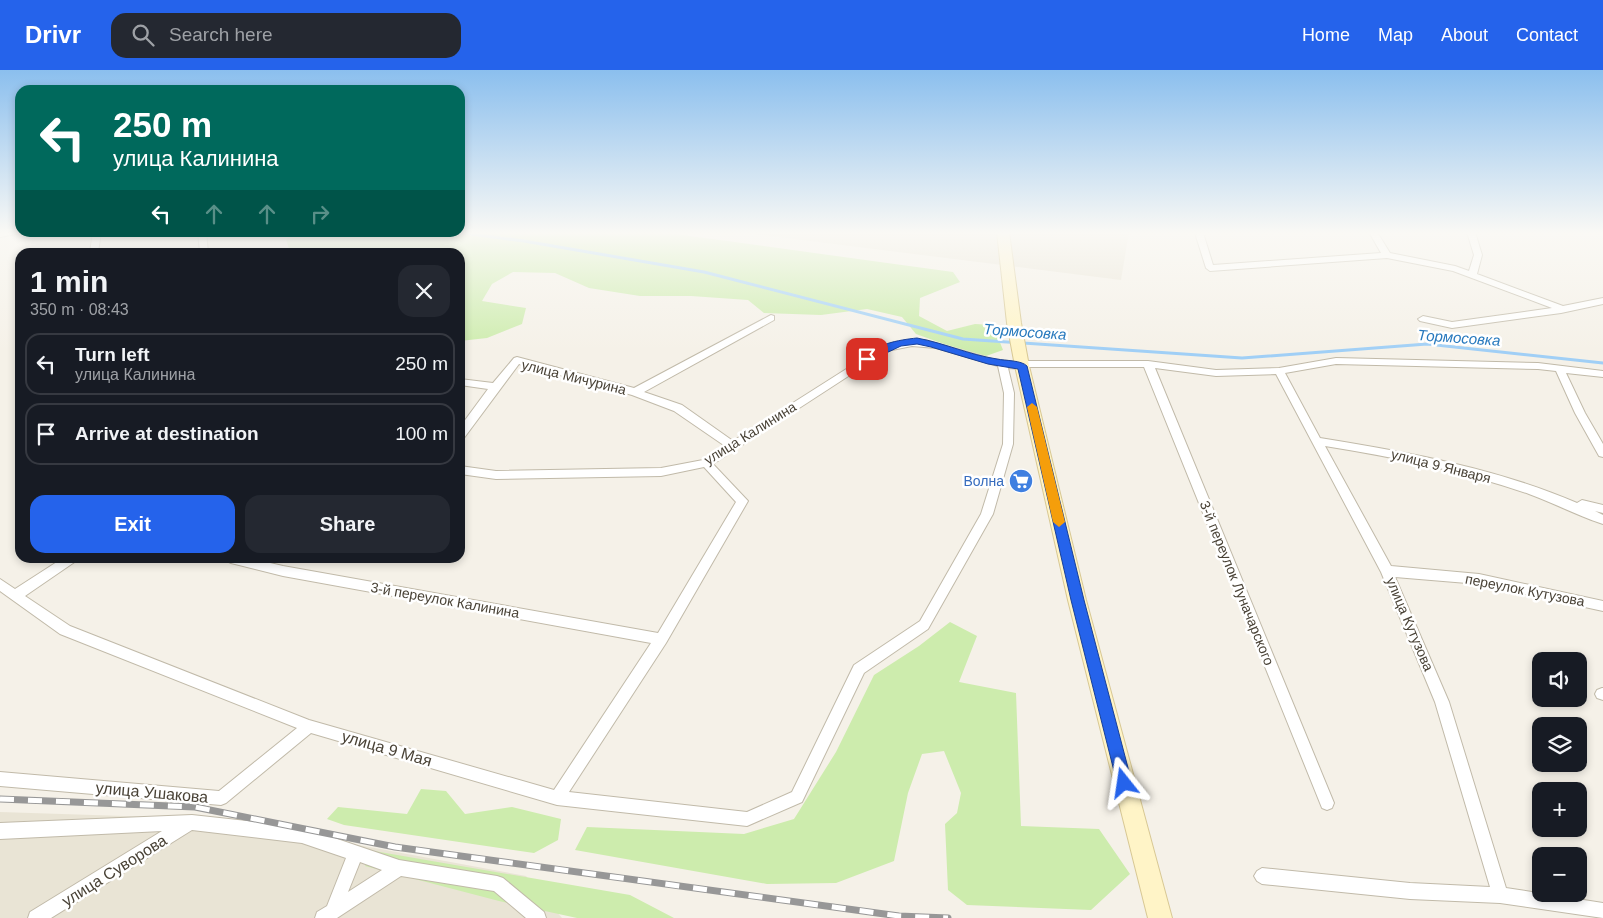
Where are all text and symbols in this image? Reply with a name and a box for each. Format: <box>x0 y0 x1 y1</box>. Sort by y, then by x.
search box <box>111 13 461 58</box>
text: Drivr <box>25 21 81 48</box>
icon: search <box>129 21 157 49</box>
text: Search here <box>169 24 273 45</box>
text: Home <box>1302 25 1350 45</box>
text: Map <box>1378 25 1413 45</box>
text: About <box>1441 25 1488 45</box>
text: Contact <box>1516 25 1578 45</box>
icon: left <box>30 105 95 170</box>
text: 250 m <box>113 105 212 144</box>
text: улица Калинина <box>113 146 279 171</box>
icon: left <box>147 200 175 228</box>
icon: ahead <box>200 200 228 228</box>
icon: ahead <box>253 200 281 228</box>
icon: right <box>306 200 334 228</box>
text: 1 min <box>30 265 108 298</box>
button: close <box>398 265 450 317</box>
text: 350 m · 08:43 <box>30 301 129 318</box>
water label: Тормосовка <box>983 320 1067 343</box>
water label: Тормосовка <box>1417 326 1501 349</box>
pin <box>846 338 888 380</box>
text: Turn left <box>75 344 150 365</box>
icon: arrive <box>853 345 881 373</box>
icon: left <box>32 350 60 378</box>
text: 250 m <box>395 353 448 374</box>
street label: улица Мичурина <box>520 356 628 398</box>
text: улица Калинина <box>75 366 195 383</box>
street label: улица Калинина <box>701 398 799 468</box>
icon: arrive <box>32 420 60 448</box>
text: Arrive at destination <box>75 423 259 444</box>
text: 100 m <box>395 423 448 444</box>
street label: улица 9 Января <box>1389 446 1493 486</box>
supermarket icon: Волна <box>1008 468 1034 494</box>
place label: Волна <box>963 473 1004 489</box>
button: Exit <box>30 495 235 553</box>
button: Share <box>245 495 450 553</box>
street label: 3-й переулок Луначарского <box>1197 498 1277 668</box>
street label: переулок Кутузова <box>1464 571 1586 609</box>
street label: улица Кутузова <box>1383 575 1437 673</box>
street label: 3-й переулок Калинина <box>369 579 521 621</box>
map controls <box>1532 652 1587 902</box>
button: sound <box>1532 652 1587 707</box>
button: layers <box>1532 717 1587 772</box>
street label: улица 9 Мая <box>340 728 434 769</box>
position arrow <box>1097 756 1149 808</box>
street label: улица Ушакова <box>95 779 209 806</box>
button: + <box>1532 782 1587 837</box>
street label: улица Суворова <box>59 831 170 909</box>
button: − <box>1532 847 1587 902</box>

